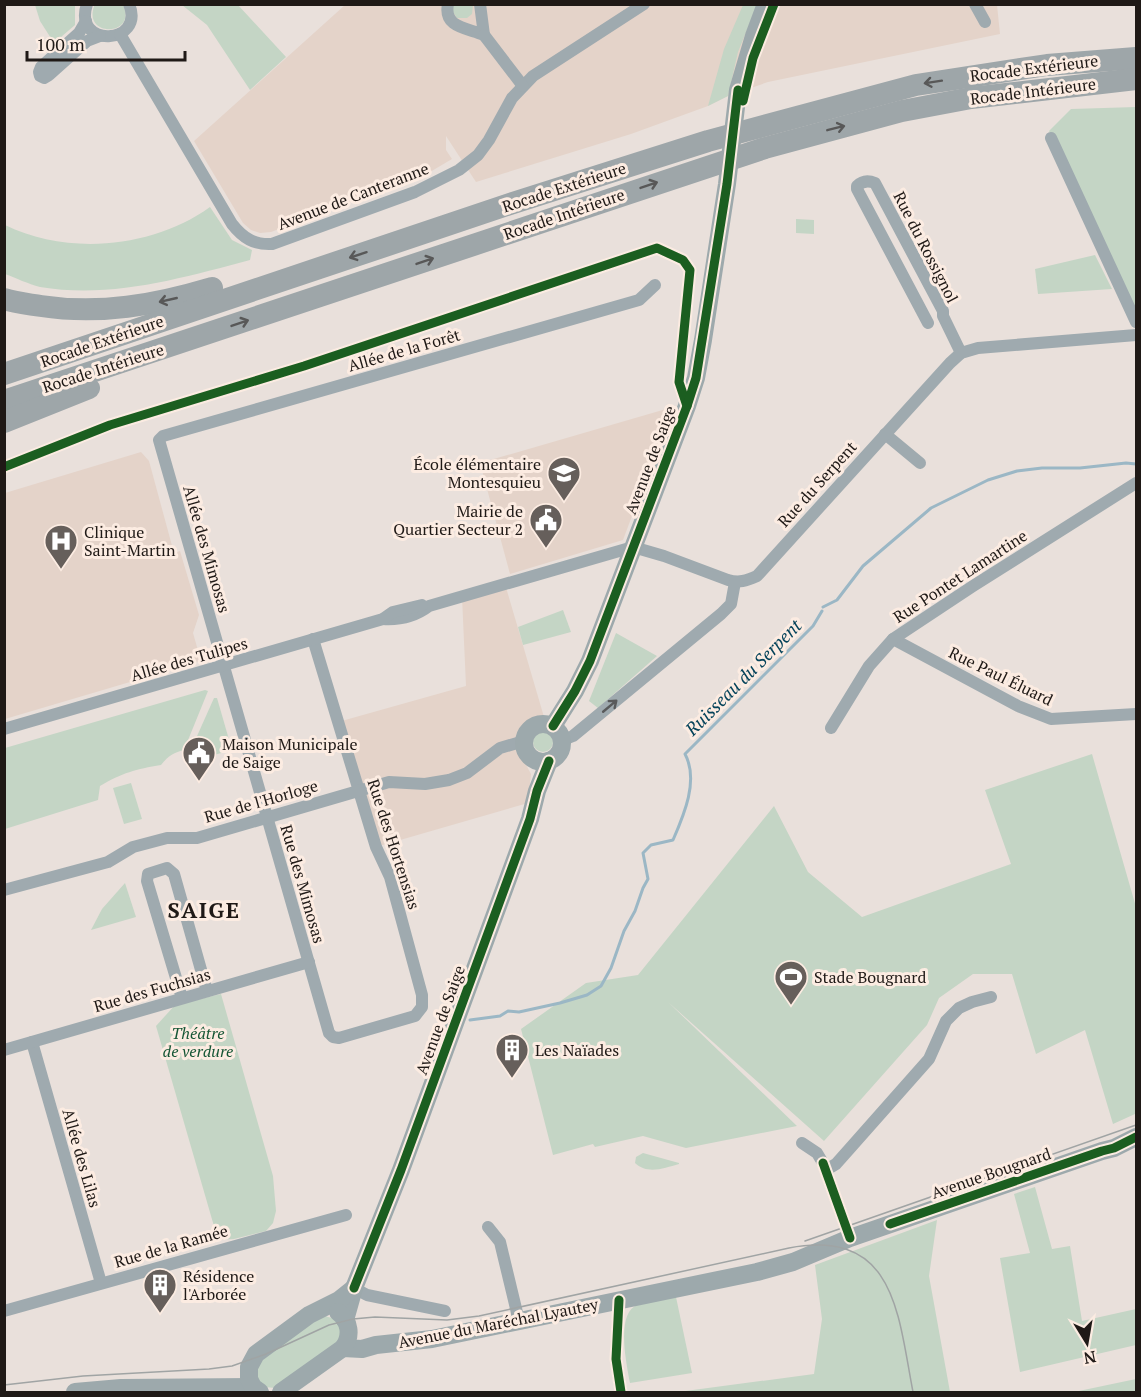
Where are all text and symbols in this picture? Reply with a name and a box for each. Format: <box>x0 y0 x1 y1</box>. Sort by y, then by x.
scale bar <box>27 24 184 62</box>
text: 100 m <box>36 32 85 56</box>
street label: Rocade Extérieure <box>969 49 1099 87</box>
street label: Rocade Intérieure <box>969 72 1097 110</box>
one-way arrow <box>923 77 943 88</box>
one-way arrow <box>826 122 845 133</box>
street label: Avenue de Canteranne <box>274 157 432 235</box>
street label: Rocade Extérieure <box>499 157 629 217</box>
one-way arrow <box>639 179 658 190</box>
street label: Rocade Intérieure <box>501 183 627 245</box>
street label: Rue du Rossignol <box>888 188 964 307</box>
one-way arrow <box>349 250 368 261</box>
one-way arrow <box>415 254 434 265</box>
one-way arrow <box>159 295 178 307</box>
street label: Rocade Extérieure <box>37 310 167 372</box>
one-way arrow <box>230 316 249 327</box>
street label: Allée de la Forêt <box>345 323 463 377</box>
street label: Rocade Intérieure <box>39 338 167 398</box>
street label: Avenue de Saige <box>619 402 681 518</box>
street label: Rue du Serpent <box>772 436 862 532</box>
place label: École élémentaire Montesquieu <box>414 453 541 493</box>
school or university icon: École élémentaire Montesquieu <box>546 455 582 502</box>
street label: Allée des Mimosas <box>178 483 236 615</box>
place label: Mairie de Quartier Secteur 2 <box>393 500 523 540</box>
public building icon: Mairie de Quartier Secteur 2 <box>528 502 564 549</box>
place label: Clinique Saint-Martin <box>84 521 176 561</box>
hospital icon: Clinique Saint-Martin <box>43 523 79 570</box>
street label: Rue Pontet Lamartine <box>889 524 1031 628</box>
water label: Ruisseau du Serpent <box>679 613 807 741</box>
street label: Allée des Tulipes <box>128 632 250 686</box>
street label: Rue Paul Éluard <box>945 641 1057 711</box>
one-way arrow <box>602 699 617 713</box>
place label: Maison Municipale de Saige <box>222 733 358 773</box>
public building icon: Maison Municipale de Saige <box>181 735 217 782</box>
street label: Rue de l'Horloge <box>202 774 320 828</box>
street label: Rue des Hortensias <box>363 776 425 912</box>
street label: Rue des Mimosas <box>276 822 330 946</box>
district label: SAIGE <box>168 895 240 924</box>
sports icon: Stade Bougnard <box>773 959 809 1006</box>
street label: Avenue de Saige <box>410 962 470 1078</box>
street label: Rue des Fuchsias <box>91 963 213 1017</box>
place label: Stade Bougnard <box>814 966 926 988</box>
park label: Théâtre de verdure <box>163 1022 233 1062</box>
building icon: Les Naïades <box>494 1032 530 1079</box>
place label: Les Naïades <box>535 1039 619 1061</box>
street label: Allée des Lilas <box>57 1106 107 1210</box>
street label: Avenue Bougnard <box>928 1142 1054 1204</box>
street label: Rue de la Ramée <box>112 1219 230 1273</box>
place label: Résidence l'Arborée <box>183 1265 254 1305</box>
building icon: Résidence l'Arborée <box>142 1267 178 1314</box>
street label: Avenue du Maréchal Lyautey <box>396 1293 601 1353</box>
north arrow <box>1057 1313 1117 1373</box>
text: N <box>1082 1346 1098 1370</box>

